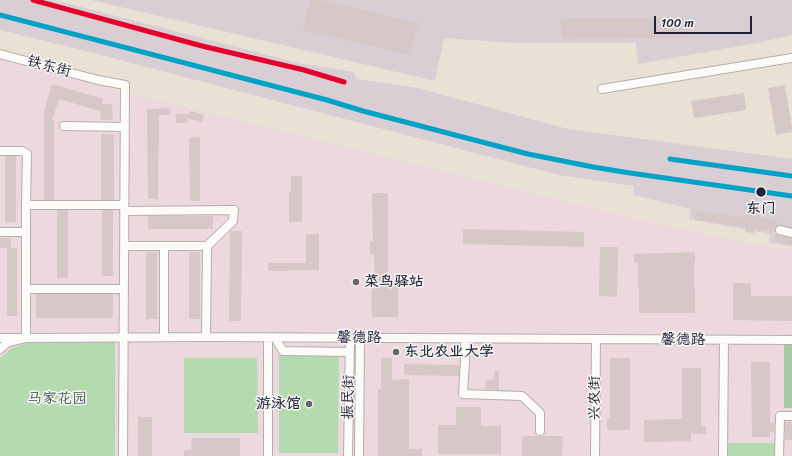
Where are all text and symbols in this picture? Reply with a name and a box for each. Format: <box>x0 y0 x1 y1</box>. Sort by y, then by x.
scale bar <box>656 8 754 34</box>
text: 100 m <box>661 12 694 34</box>
street label: 铁东街 <box>25 52 73 82</box>
marker: 东门 <box>754 185 768 199</box>
place label: 东门 <box>746 200 776 218</box>
place label: 菜鸟驿站 <box>364 273 424 291</box>
marker: 菜鸟驿站 <box>351 277 361 287</box>
street label: 馨德路 <box>337 329 381 347</box>
street label: 馨德路 <box>661 331 705 349</box>
place label: 东北农业大学 <box>404 343 494 361</box>
marker: 东北农业大学 <box>391 347 401 357</box>
street label: 振民街 <box>340 374 358 420</box>
street label: 兴农街 <box>586 376 604 420</box>
park label: 马家花园 <box>27 390 87 408</box>
place label: 游泳馆 <box>256 395 301 413</box>
marker: 游泳馆 <box>304 399 314 409</box>

